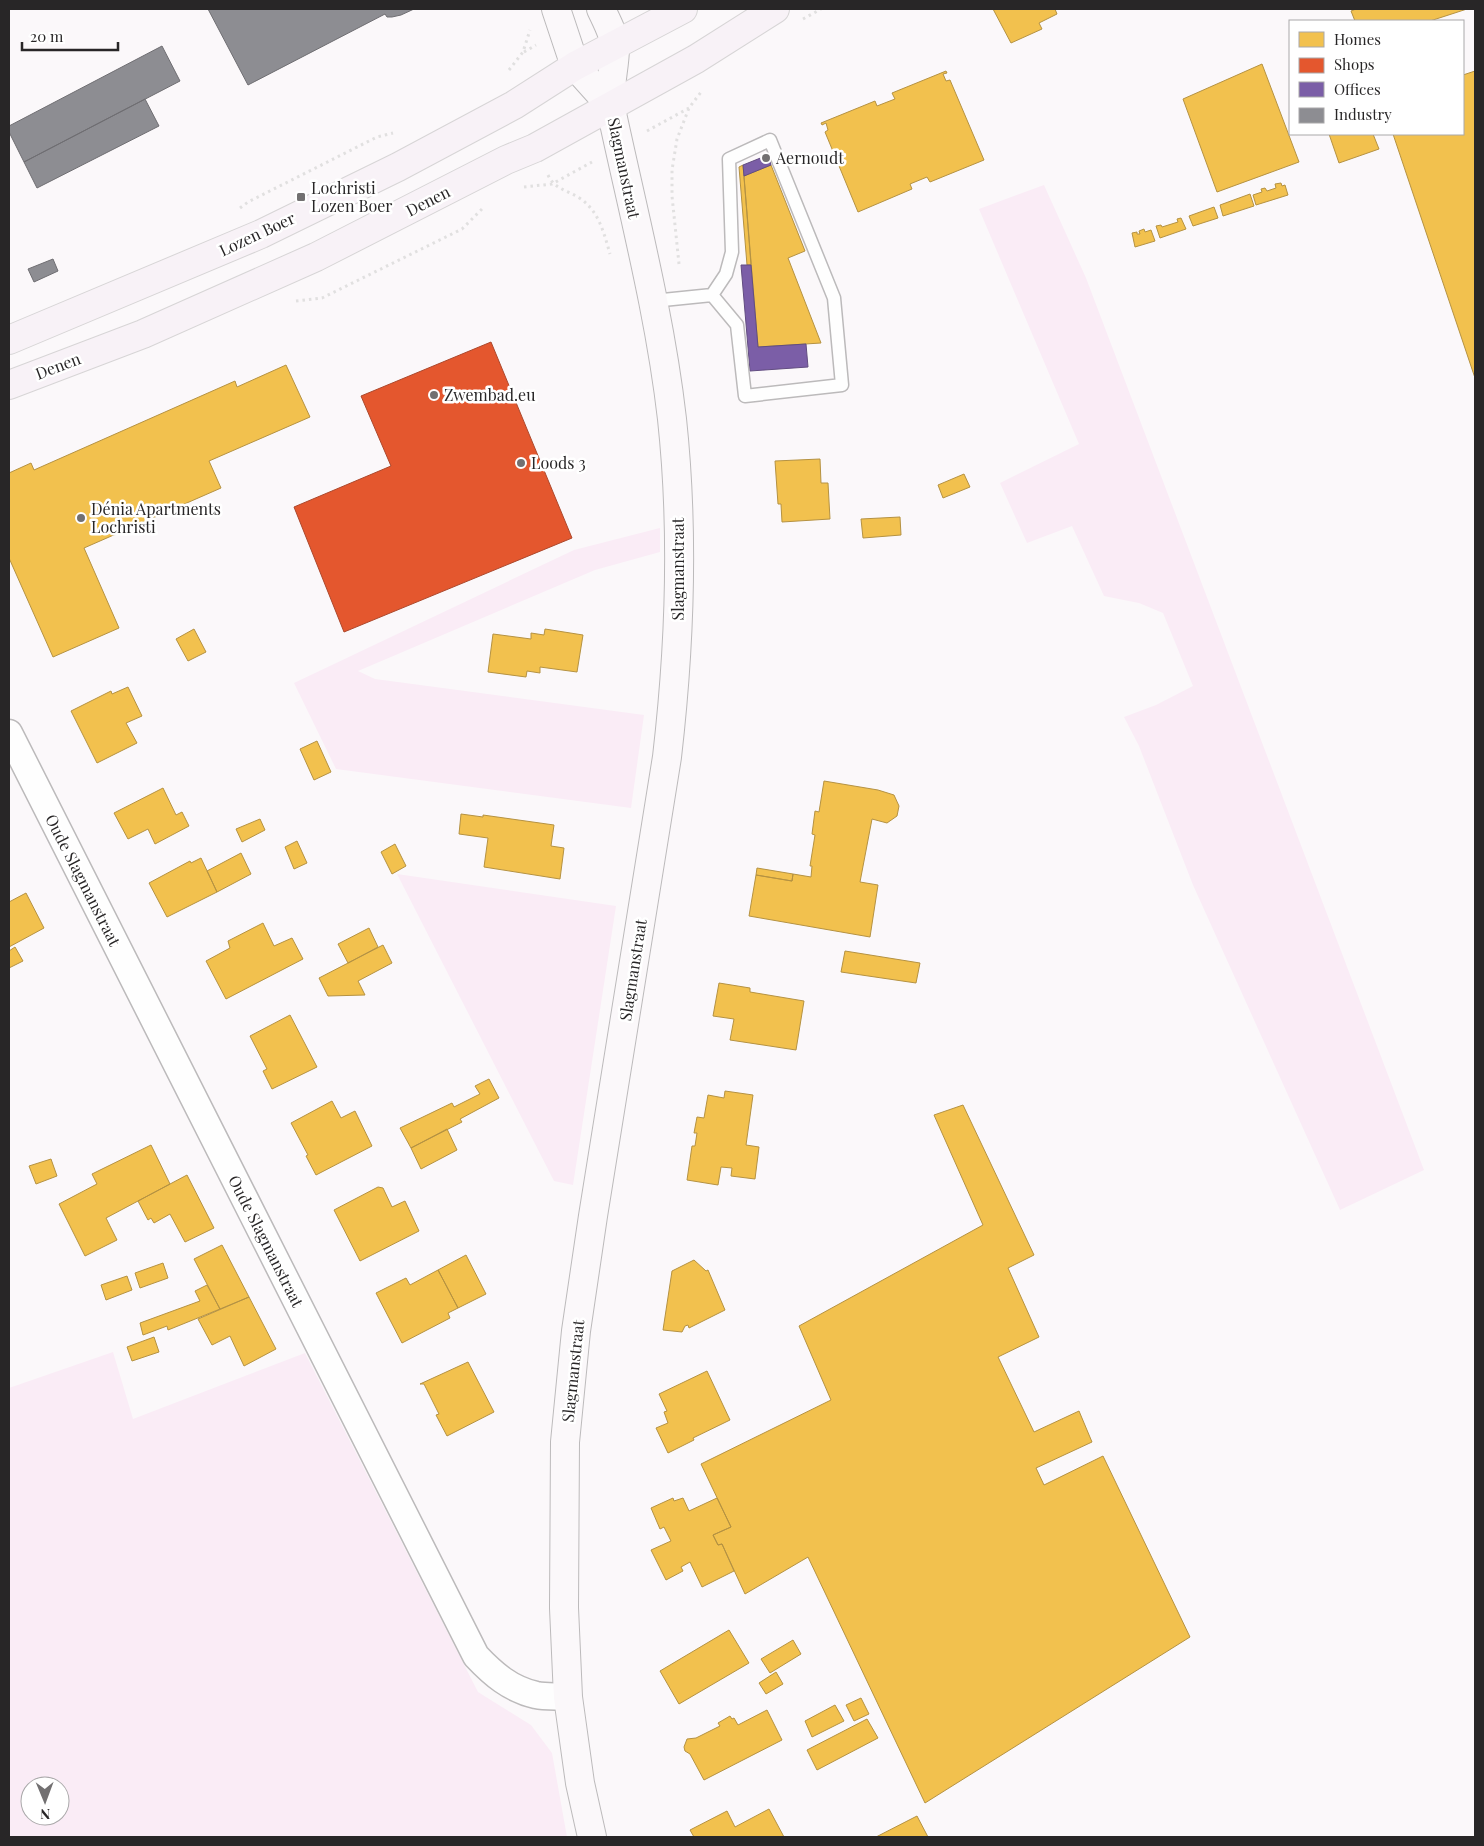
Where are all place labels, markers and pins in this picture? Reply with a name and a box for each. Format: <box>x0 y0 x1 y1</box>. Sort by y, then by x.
place label: Aernoudt <box>775 147 844 168</box>
marker: Aernoudt <box>760 152 772 164</box>
place label: Lochristi Lozen Boer <box>311 177 392 216</box>
marker: Lochristi Lozen Boer <box>295 191 307 203</box>
place label: Zwembad.eu <box>444 384 535 405</box>
marker: Zwembad.eu <box>428 389 440 401</box>
place label: Loods 3 <box>531 452 586 473</box>
marker: Loods 3 <box>515 457 527 469</box>
place label: Dénia Apartments Lochristi <box>91 498 221 537</box>
marker: Dénia Apartments Lochristi <box>75 512 87 524</box>

